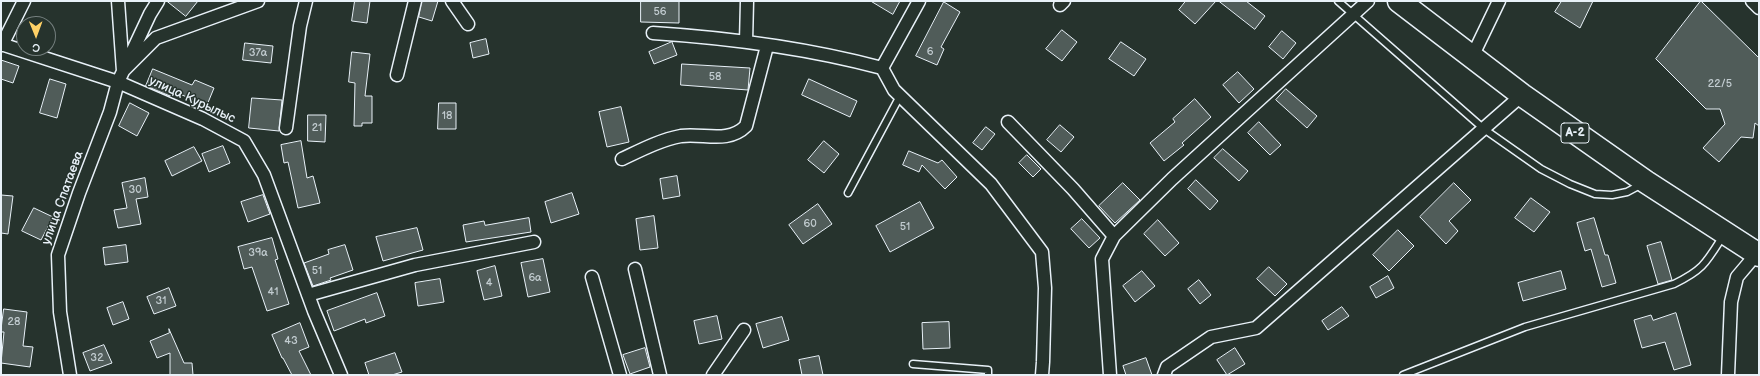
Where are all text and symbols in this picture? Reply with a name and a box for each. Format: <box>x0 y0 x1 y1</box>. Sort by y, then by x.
house number: 56 <box>653 5 667 19</box>
north arrow <box>16 16 56 56</box>
text: С <box>32 41 40 54</box>
house number: 6 <box>927 45 933 59</box>
house number: 37а <box>249 46 267 60</box>
house number: 58 <box>709 70 721 84</box>
street label: улица Курылыс <box>146 73 238 127</box>
house number: 22/5 <box>1708 77 1732 91</box>
house number: 18 <box>442 109 452 123</box>
house number: 21 <box>312 121 322 135</box>
road number: A-2 <box>1561 123 1589 143</box>
street label: улица Спатаева <box>39 149 87 247</box>
house number: 30 <box>128 183 142 197</box>
house number: 60 <box>803 217 817 231</box>
house number: 51 <box>900 220 910 234</box>
house number: 39а <box>248 246 268 260</box>
house number: 51 <box>312 264 322 278</box>
house number: 6а <box>528 271 542 285</box>
house number: 4 <box>486 276 492 290</box>
house number: 41 <box>268 285 278 299</box>
house number: 31 <box>155 294 167 308</box>
house number: 28 <box>8 315 20 329</box>
house number: 43 <box>284 334 298 348</box>
house number: 32 <box>90 351 104 365</box>

